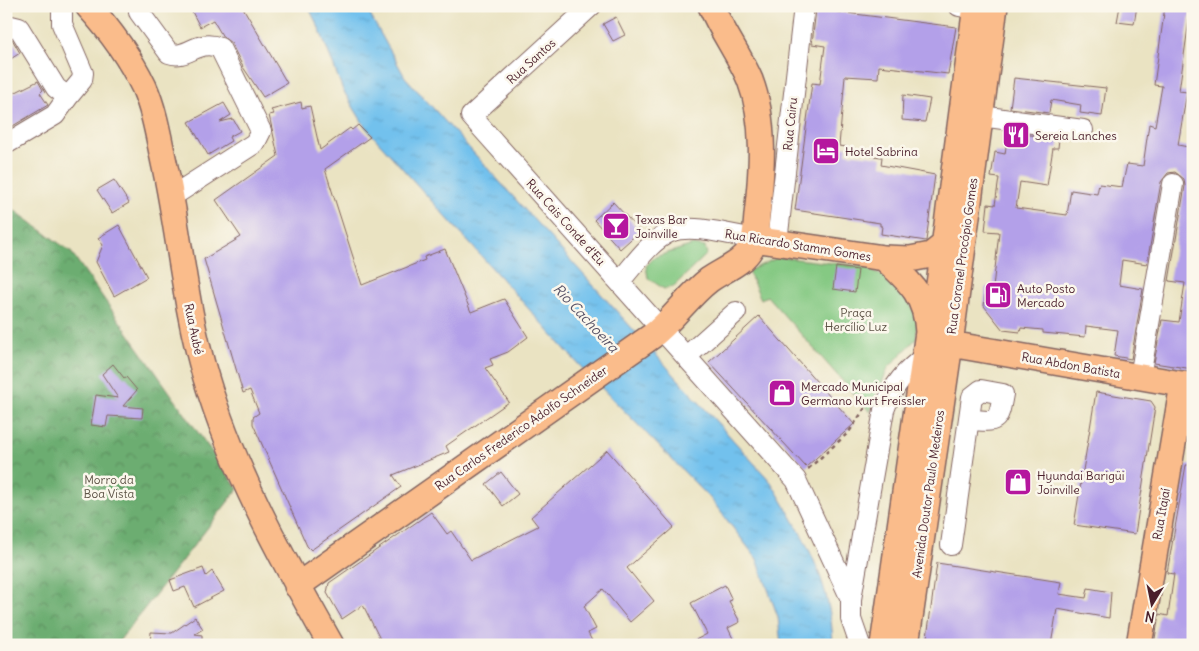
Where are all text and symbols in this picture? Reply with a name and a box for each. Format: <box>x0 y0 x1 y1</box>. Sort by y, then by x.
street label: Rua Santos <box>503 35 559 87</box>
street label: Rua Cairu <box>780 97 800 151</box>
restaurant icon: Sereia Lanches <box>1001 120 1031 150</box>
place label: Sereia Lanches <box>1035 128 1117 143</box>
hotel icon: Hotel Sabrina <box>811 136 841 166</box>
place label: Hotel Sabrina <box>845 144 918 159</box>
street label: Rua Cais Conde d'Eu <box>523 176 609 268</box>
street label: Rua Coronel Procópio Gomes <box>944 177 980 335</box>
bar icon: Texas Bar Joinville <box>601 211 631 241</box>
place label: Texas Bar Joinville <box>635 212 688 241</box>
street label: Rua Ricardo Stamm Gomes <box>724 226 872 264</box>
water label: Rio Cachoeira <box>550 280 623 357</box>
fuel station icon: Auto Posto Mercado <box>983 280 1013 310</box>
place label: Auto Posto Mercado <box>1017 281 1076 310</box>
street label: Rua Aubé <box>181 302 207 356</box>
park label: Praça Hercílio Luz <box>825 305 888 334</box>
street label: Rua Abdon Batista <box>1020 349 1122 381</box>
street label: Rua Carlos Frederico Adolfo Schneider <box>432 362 610 494</box>
shop icon: Mercado Municipal Germano Kurt Freissler <box>767 378 797 408</box>
place label: Mercado Municipal Germano Kurt Freissler <box>801 379 926 408</box>
street label: Avenida Doutor Paulo Medeiros <box>909 409 947 579</box>
shop icon: Hyundai Barigüi Joinville <box>1003 467 1033 497</box>
place label: Hyundai Barigüi Joinville <box>1037 468 1125 497</box>
park label: Morro da Boa Vista <box>84 472 135 501</box>
street label: Rua Itajaí <box>1149 487 1173 541</box>
north arrow <box>1126 578 1176 628</box>
text: N <box>1143 607 1156 627</box>

